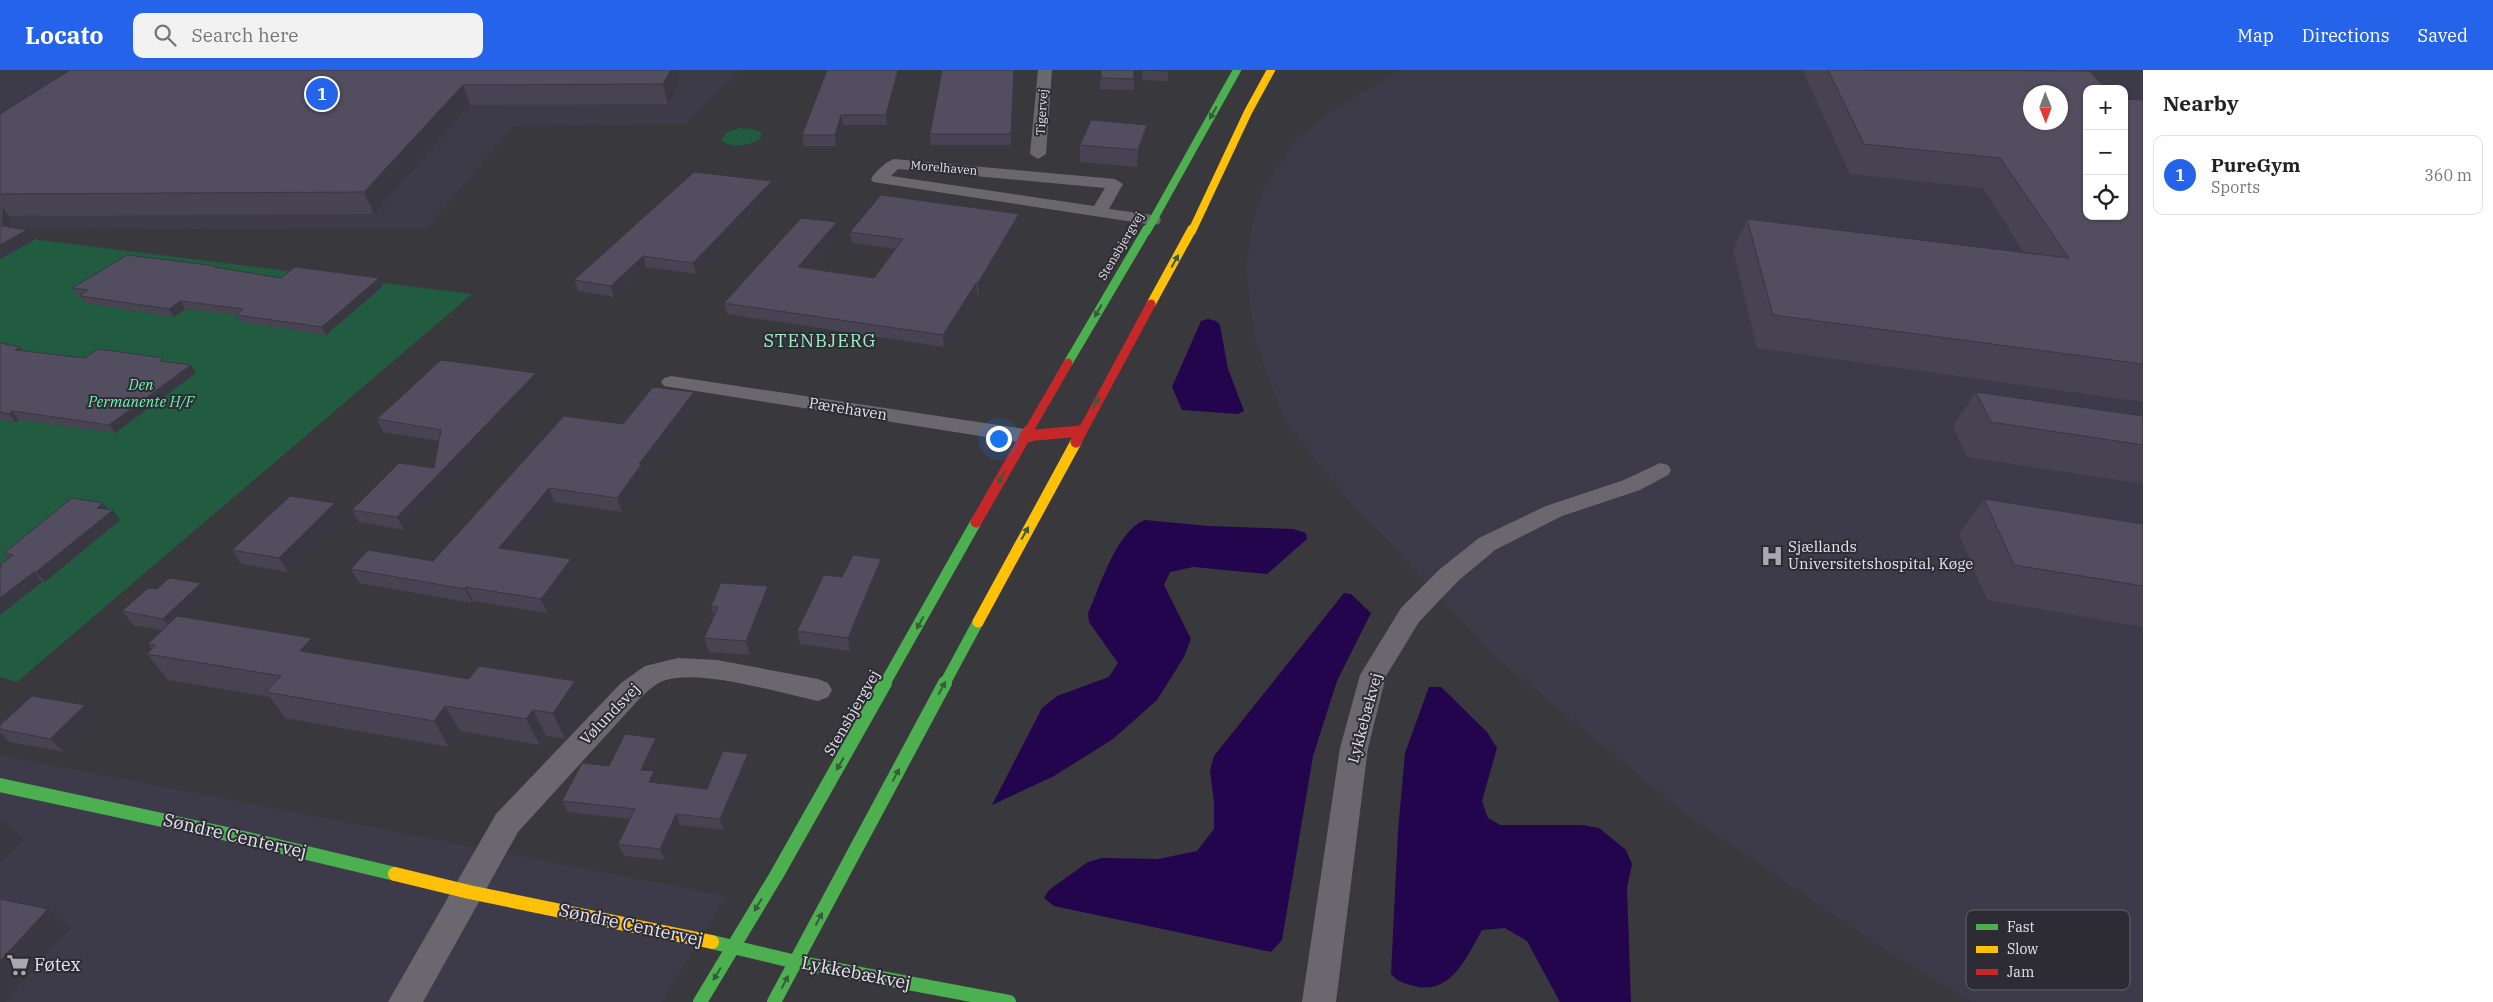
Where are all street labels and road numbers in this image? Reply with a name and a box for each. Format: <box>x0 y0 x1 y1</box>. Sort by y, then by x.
street label: Tigervej <box>1032 88 1051 136</box>
street label: Morelhaven <box>910 157 978 178</box>
street label: Stensbjergvej <box>1094 209 1147 283</box>
street label: Pærehaven <box>808 393 889 424</box>
street label: Stensbjergvej <box>819 666 884 759</box>
street label: Lykkebækvej <box>1343 671 1386 765</box>
street label: Vølundsvej <box>576 679 643 748</box>
street label: Søndre Centervej <box>161 808 309 863</box>
street label: Søndre Centervej <box>557 898 705 951</box>
street label: Lykkebækvej <box>799 951 913 994</box>

